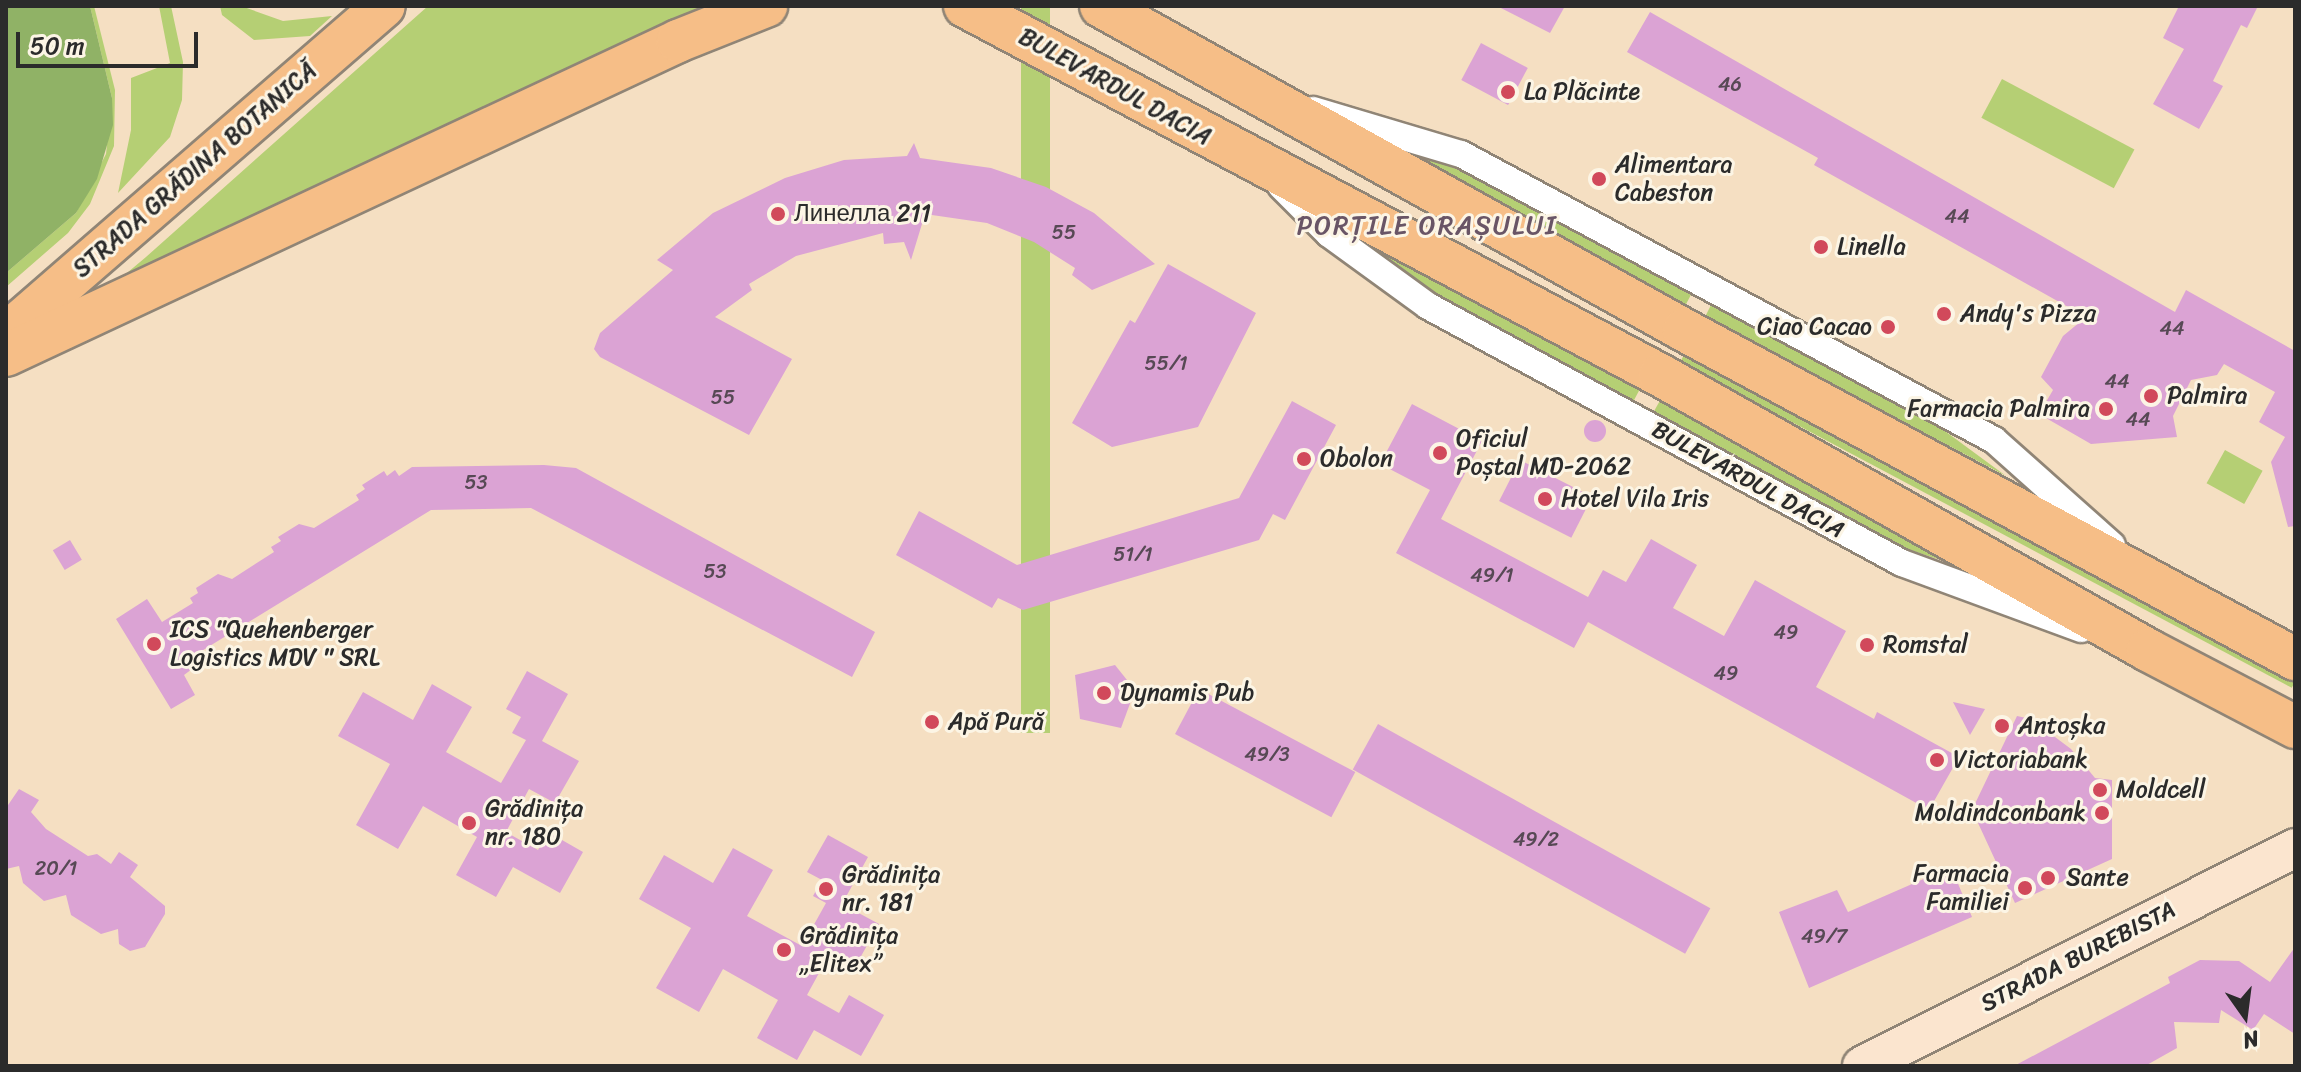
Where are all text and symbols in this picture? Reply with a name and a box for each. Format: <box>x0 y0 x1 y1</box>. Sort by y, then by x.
scale bar <box>20 16 202 66</box>
street label: BULEVARDUL DACIA <box>1014 22 1216 152</box>
text: 50 m <box>30 25 85 67</box>
street label: STRADA GRĂDINA BOTANICĂ <box>68 57 322 283</box>
house number: 46 <box>1718 72 1742 96</box>
place label: La Plăcinte <box>1524 78 1641 106</box>
marker: La Plăcinte <box>1499 83 1517 101</box>
place label: Alimentara Cabeston <box>1615 151 1732 207</box>
marker: Alimentara Cabeston <box>1590 170 1608 188</box>
place label: Линелла 211 <box>794 200 931 228</box>
house number: 44 <box>1945 204 1969 228</box>
marker: Линелла 211 <box>769 205 787 223</box>
district label: PORȚILE ORAȘULUI <box>1299 210 1555 242</box>
house number: 55 <box>1052 220 1076 244</box>
place label: Linella <box>1837 233 1906 261</box>
marker: Linella <box>1812 238 1830 256</box>
place label: Andy's Pizza <box>1960 300 2096 328</box>
marker: Andy's Pizza <box>1935 305 1953 323</box>
place label: Ciao Cacao <box>1757 313 1872 341</box>
house number: 44 <box>2160 316 2184 340</box>
marker: Ciao Cacao <box>1879 318 1897 336</box>
house number: 55/1 <box>1145 351 1187 375</box>
house number: 44 <box>2105 369 2129 393</box>
place label: Palmira <box>2167 382 2247 410</box>
house number: 55 <box>711 385 735 409</box>
marker: Palmira <box>2142 387 2160 405</box>
place label: Farmacia Palmira <box>1907 395 2090 423</box>
marker: Farmacia Palmira <box>2097 400 2115 418</box>
house number: 44 <box>2126 407 2150 431</box>
street label: BULEVARDUL DACIA <box>1647 415 1849 545</box>
place label: Oficiul Poștal MD-2062 <box>1456 425 1631 481</box>
marker: Oficiul Poștal MD-2062 <box>1431 444 1449 462</box>
place label: Obolon <box>1320 445 1393 473</box>
marker: Obolon <box>1295 450 1313 468</box>
house number: 53 <box>464 470 488 494</box>
place label: Hotel Vila Iris <box>1561 485 1709 513</box>
marker: Hotel Vila Iris <box>1536 490 1554 508</box>
house number: 51/1 <box>1113 542 1153 566</box>
house number: 53 <box>703 559 727 583</box>
house number: 49/1 <box>1470 563 1514 587</box>
place label: ICS "Quehenberger Logistics MDV " SRL <box>170 616 380 672</box>
house number: 49 <box>1774 620 1798 644</box>
place label: Romstal <box>1883 631 1968 659</box>
marker: ICS "Quehenberger Logistics MDV " SRL <box>145 635 163 653</box>
marker: Romstal <box>1858 636 1876 654</box>
house number: 49 <box>1714 661 1738 685</box>
place label: Dynamis Pub <box>1120 679 1255 707</box>
marker: Dynamis Pub <box>1095 684 1113 702</box>
place label: Apă Pură <box>948 708 1044 736</box>
place label: Antoșka <box>2018 712 2105 740</box>
marker: Apă Pură <box>923 713 941 731</box>
marker: Antoșka <box>1993 717 2011 735</box>
house number: 49/3 <box>1244 742 1290 766</box>
place label: Victoriabank <box>1953 746 2088 774</box>
marker: Victoriabank <box>1928 751 1946 769</box>
place label: Moldcell <box>2116 776 2205 804</box>
marker: Moldcell <box>2091 781 2109 799</box>
place label: Grădinița nr. 180 <box>485 795 583 851</box>
place label: Moldindconbank <box>1915 799 2086 827</box>
marker: Moldindconbank <box>2093 804 2111 822</box>
marker: Grădinița nr. 180 <box>460 814 478 832</box>
house number: 49/2 <box>1513 827 1559 851</box>
house number: 20/1 <box>35 856 77 880</box>
place label: Farmacia Familiei <box>1913 860 2009 916</box>
place label: Grădinița nr. 181 <box>842 861 940 917</box>
place label: Sante <box>2066 864 2129 892</box>
marker: Sante <box>2037 867 2059 889</box>
marker: Farmacia Familiei <box>2016 879 2034 897</box>
marker: Grădinița nr. 181 <box>817 880 835 898</box>
street label: STRADA BUREBISTA <box>1975 895 2181 1019</box>
place label: Grădinița „Elitex” <box>800 922 898 978</box>
house number: 49/7 <box>1801 924 1847 948</box>
marker: Grădinița „Elitex” <box>775 941 793 959</box>
north arrow <box>2205 976 2285 1056</box>
text: N <box>2239 1019 2263 1061</box>

